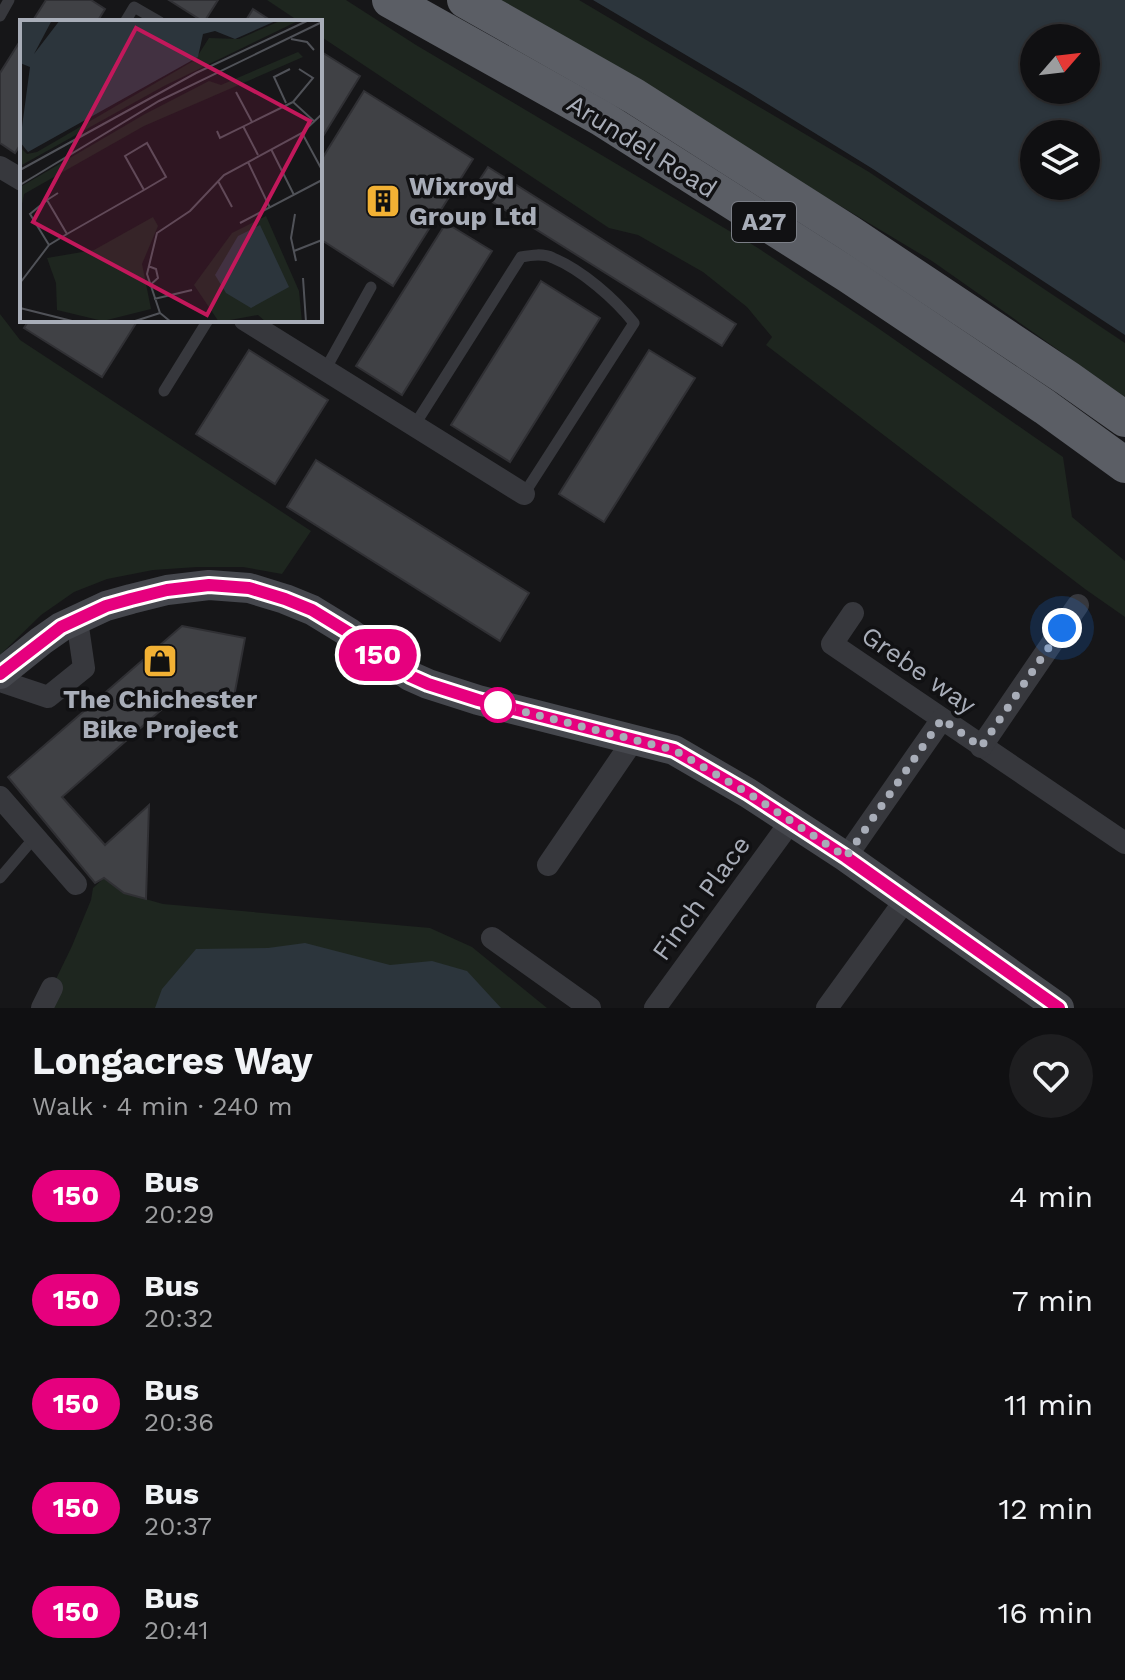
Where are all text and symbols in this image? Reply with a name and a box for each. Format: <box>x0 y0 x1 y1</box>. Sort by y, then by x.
inset map <box>20 20 322 322</box>
north arrow <box>1020 24 1100 104</box>
map controls <box>1020 24 1100 200</box>
street label: Arundel Road <box>562 88 722 204</box>
button: layers <box>1020 120 1100 200</box>
place label: Wixroyd Group Ltd <box>409 171 537 231</box>
building icon: Wixroyd Group Ltd <box>364 182 402 220</box>
road number: A27 <box>732 202 796 242</box>
your location <box>1042 608 1082 648</box>
street label: Grebe way <box>856 620 982 721</box>
line badge: 150 <box>332 629 424 681</box>
text: 150 <box>355 638 401 671</box>
shop icon: The Chichester Bike Project <box>141 642 179 680</box>
place label: The Chichester Bike Project <box>63 684 258 744</box>
unlabelled marker <box>481 688 515 722</box>
street label: Finch Place <box>646 830 756 966</box>
button: heart <box>1009 1034 1093 1118</box>
text: Longacres Way <box>32 1039 313 1083</box>
text: Walk · 4 min · 240 m <box>32 1091 293 1121</box>
text: Bus <box>144 1164 199 1199</box>
text: 150 <box>53 1179 99 1212</box>
text: 4 min <box>1009 1179 1093 1214</box>
text: 20:29 <box>144 1199 214 1229</box>
text: Bus <box>144 1268 199 1303</box>
text: 150 <box>53 1283 99 1316</box>
text: 7 min <box>1012 1283 1093 1318</box>
text: 20:32 <box>144 1303 213 1333</box>
text: Bus <box>144 1372 199 1407</box>
text: 150 <box>53 1387 99 1420</box>
text: 11 min <box>1004 1387 1093 1422</box>
text: 20:36 <box>144 1407 214 1437</box>
text: Bus <box>144 1476 199 1511</box>
text: 150 <box>53 1491 99 1524</box>
text: 12 min <box>998 1491 1093 1526</box>
text: 20:37 <box>144 1511 212 1541</box>
text: Bus <box>144 1580 199 1615</box>
text: 150 <box>53 1595 99 1628</box>
text: 16 min <box>998 1595 1093 1630</box>
text: 20:41 <box>144 1615 209 1645</box>

